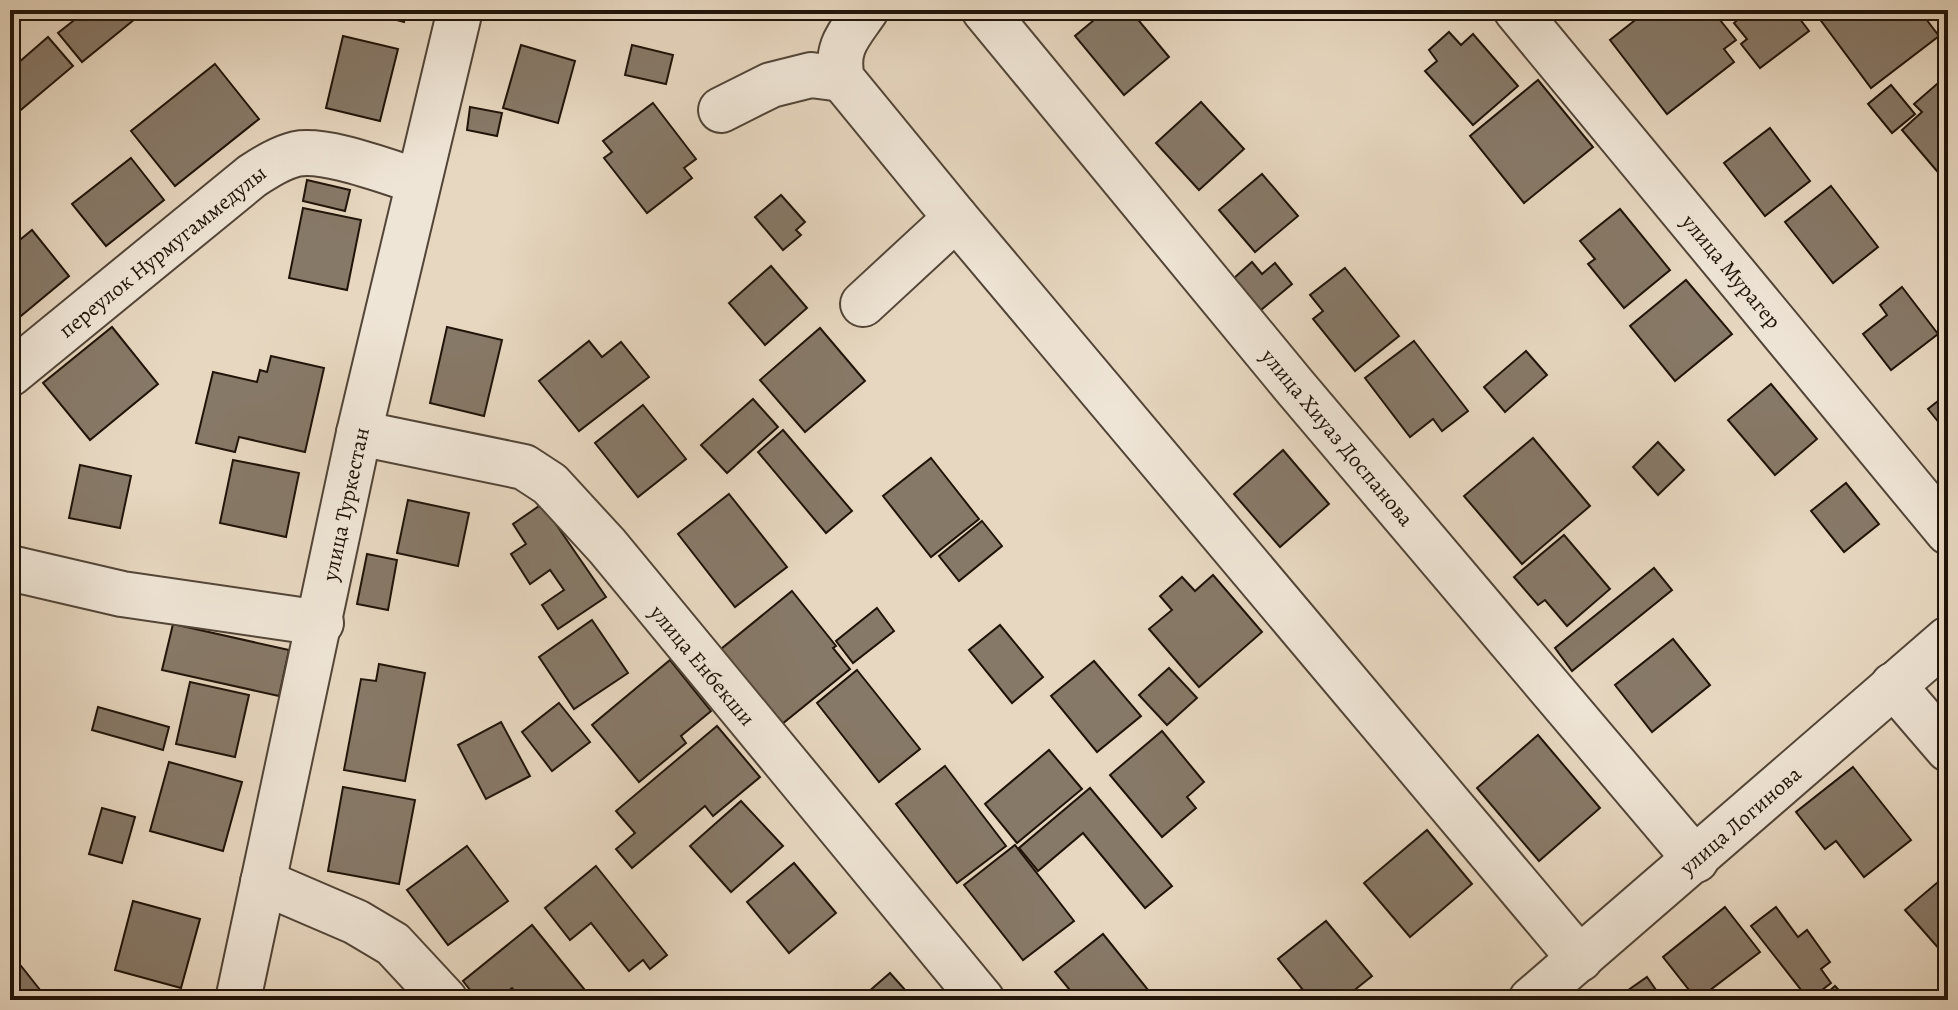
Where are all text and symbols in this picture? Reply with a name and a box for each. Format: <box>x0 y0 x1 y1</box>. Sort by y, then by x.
street label: переулок Нурмугаммедулы <box>52 159 273 345</box>
street label: улица Мурагер <box>1674 207 1788 335</box>
street label: улица Хиуаз Доспанова <box>1253 342 1421 533</box>
street label: улица Туркестан <box>315 425 377 585</box>
street label: улица Енбекши <box>642 598 762 733</box>
street label: улица Логинова <box>1673 759 1809 883</box>

